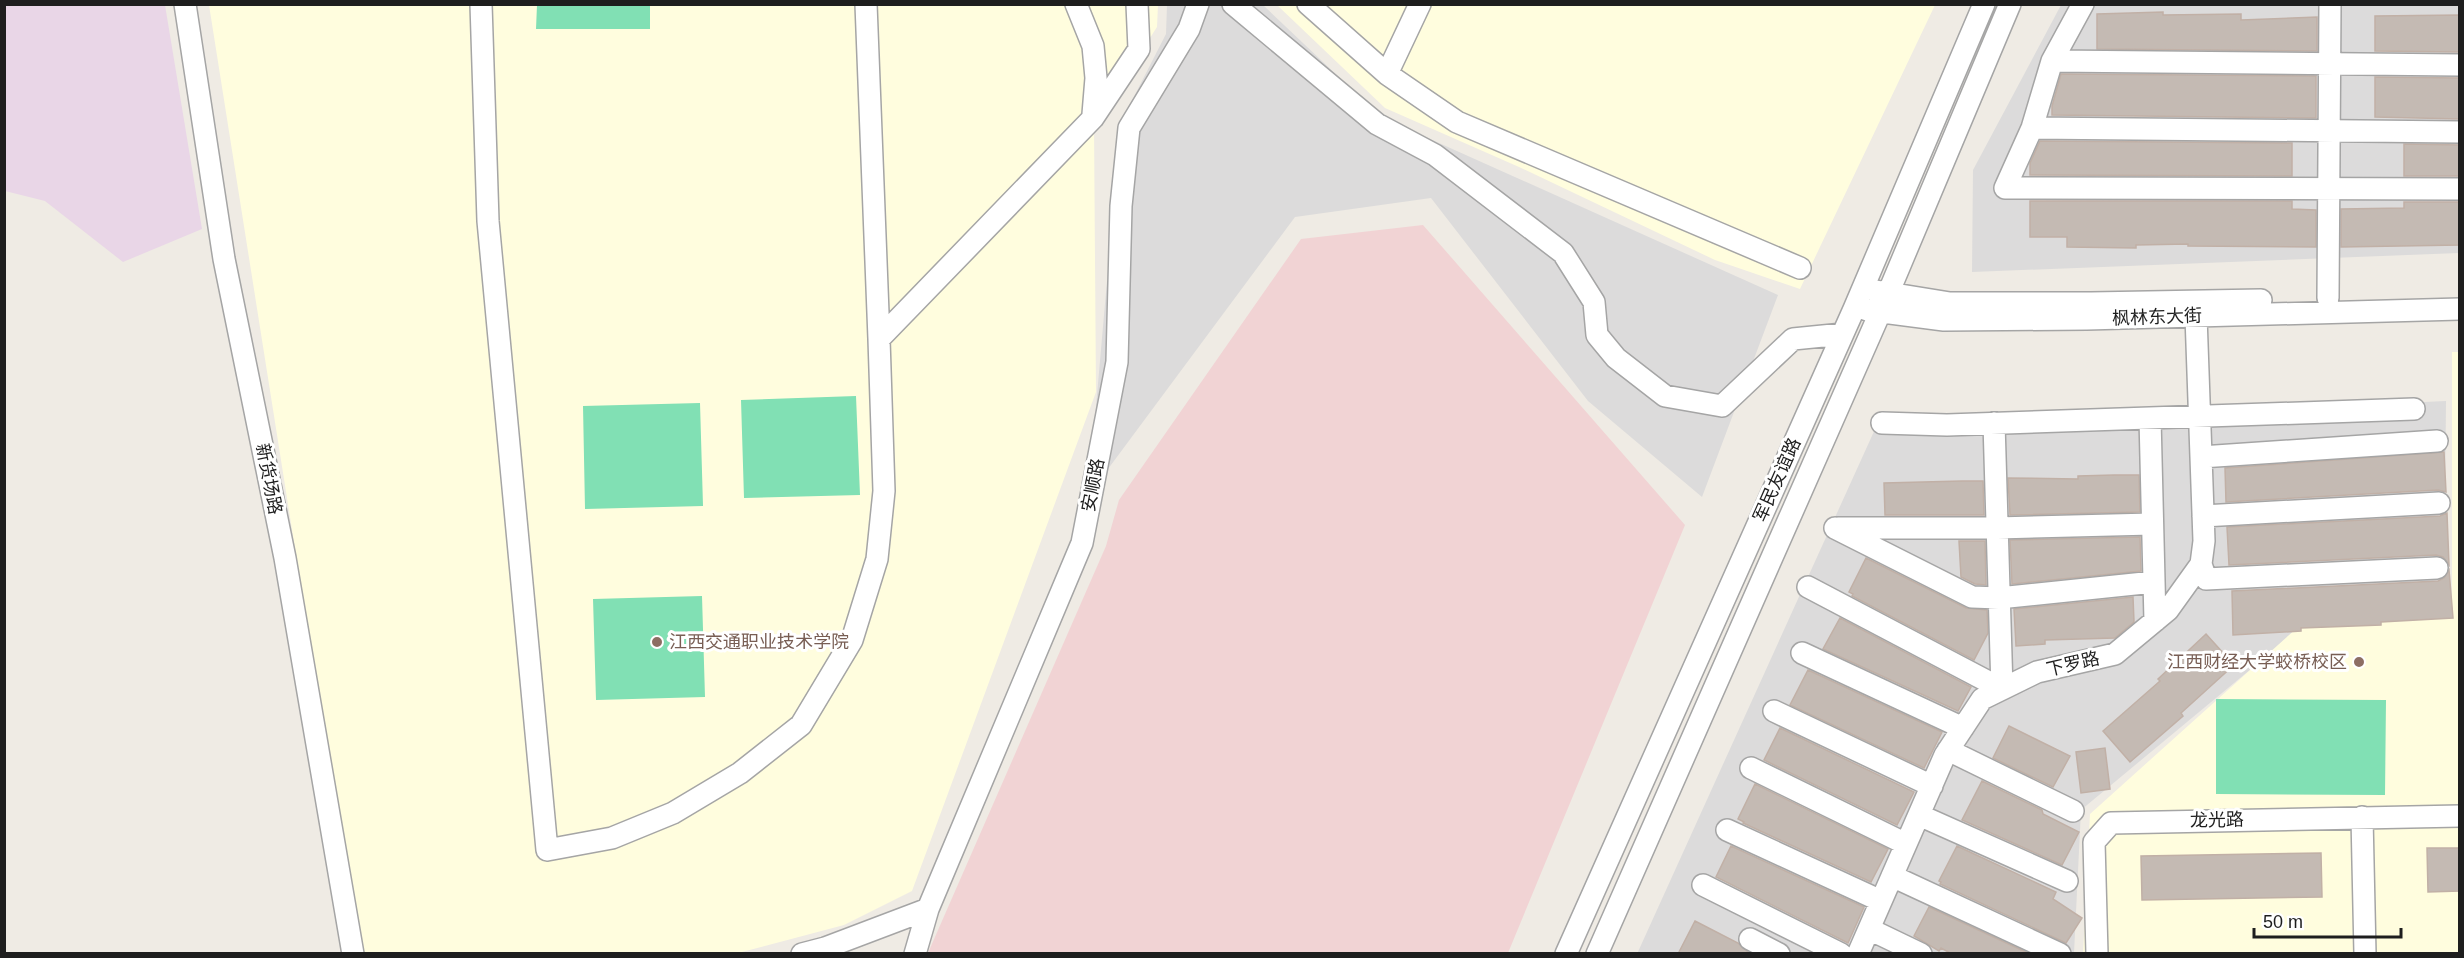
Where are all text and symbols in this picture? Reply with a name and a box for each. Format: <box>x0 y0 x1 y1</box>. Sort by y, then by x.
street label: 枫林东大街 <box>2112 305 2202 329</box>
street label: 军民友谊路 <box>1750 435 1804 525</box>
street label: 新货场路 <box>252 442 286 516</box>
street label: 安顺路 <box>1078 457 1108 513</box>
place label: 江西交通职业技术学院 <box>669 632 849 652</box>
marker: 江西交通职业技术学院 <box>650 635 664 649</box>
street label: 下罗路 <box>2044 648 2102 680</box>
place label: 江西财经大学蛟桥校区 <box>2167 652 2347 672</box>
marker: 江西财经大学蛟桥校区 <box>2352 655 2366 669</box>
street label: 龙光路 <box>2190 810 2244 830</box>
scale bar <box>2254 901 2401 939</box>
text: 50 m <box>2263 912 2303 932</box>

